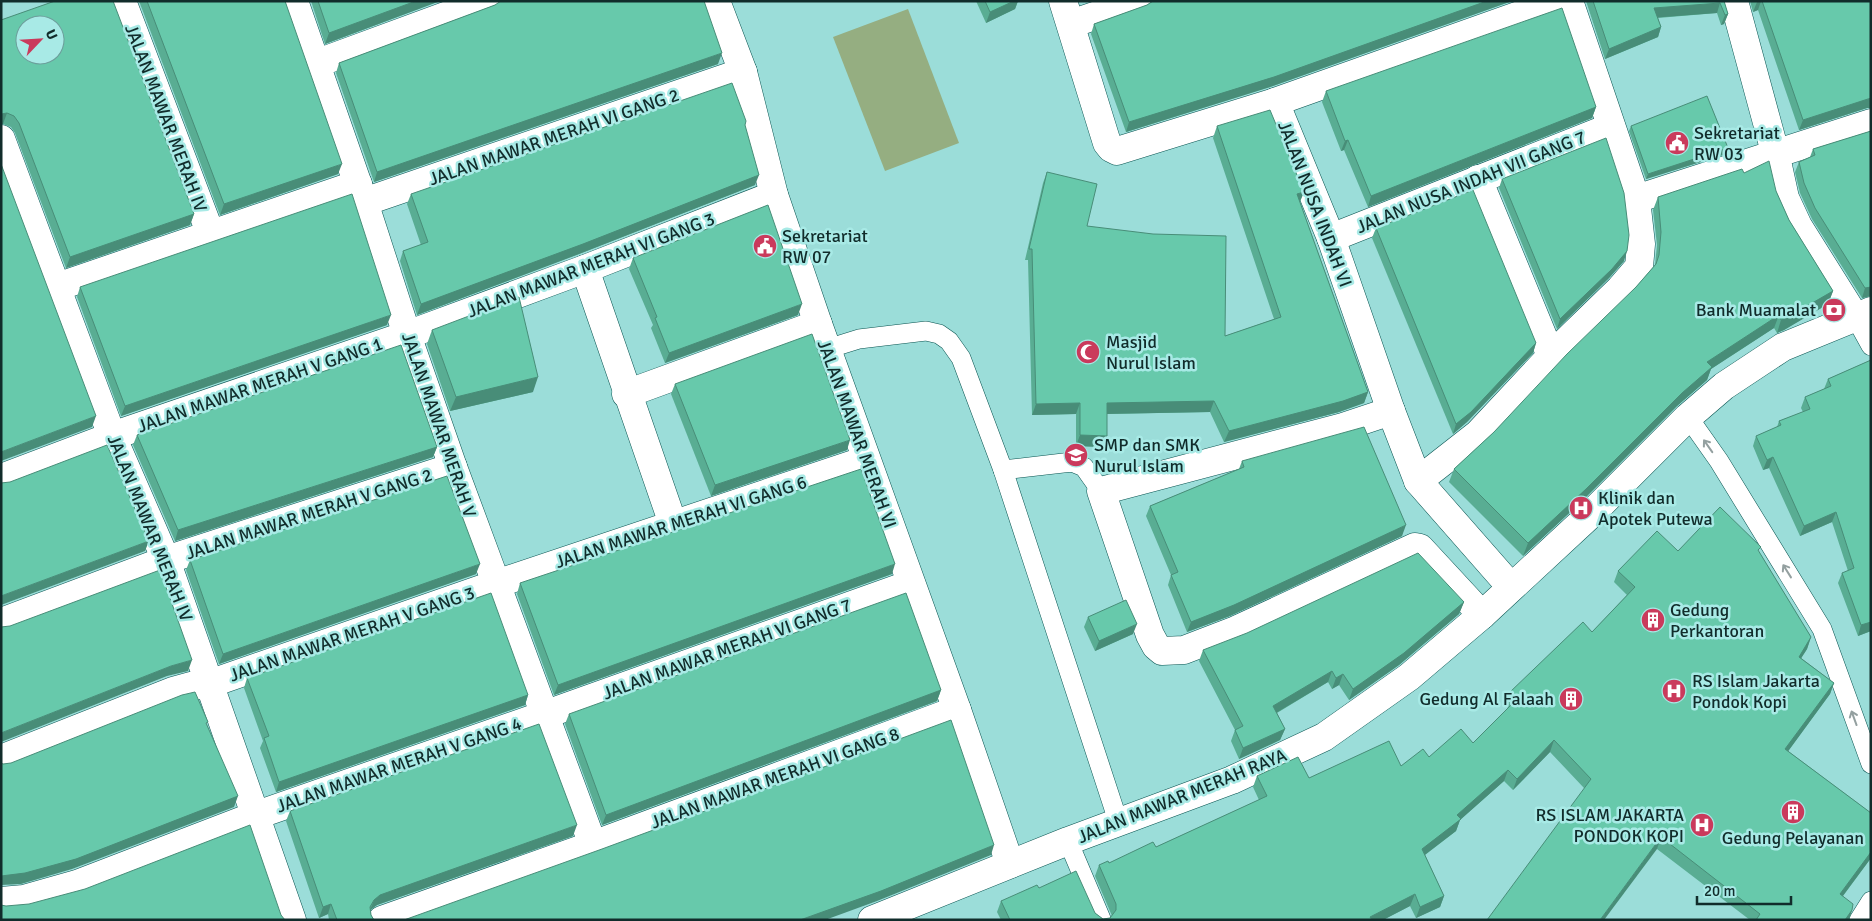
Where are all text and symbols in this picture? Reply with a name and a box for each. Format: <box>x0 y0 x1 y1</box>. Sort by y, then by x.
north arrow <box>15 15 65 65</box>
street label: JALAN MAWAR MERAH IV <box>120 21 212 215</box>
text: U <box>42 27 61 43</box>
street label: JALAN MAWAR MERAH VI GANG 2 <box>426 84 682 190</box>
street label: JALAN NUSA INDAH VI <box>1273 118 1357 290</box>
place label: Sekretariat RW 03 <box>1694 122 1780 165</box>
street label: JALAN NUSA INDAH VII GANG 7 <box>1353 126 1589 238</box>
public building icon: Sekretariat RW 03 <box>1664 130 1690 156</box>
street label: JALAN MAWAR MERAH VI GANG 3 <box>464 208 718 322</box>
place label: Sekretariat RW 07 <box>782 225 868 268</box>
public building icon: Sekretariat RW 07 <box>752 233 778 259</box>
bank icon: Bank Muamalat <box>1821 297 1847 323</box>
place label: Bank Muamalat <box>1696 299 1816 321</box>
street label: JALAN MAWAR MERAH V <box>397 330 481 521</box>
place label: Masjid Nurul Islam <box>1106 331 1196 374</box>
street label: JALAN MAWAR MERAH V GANG 1 <box>135 333 385 437</box>
street label: JALAN MAWAR MERAH VI <box>813 337 901 531</box>
mosque icon: Masjid Nurul Islam <box>1075 339 1101 365</box>
street label: JALAN MAWAR MERAH IV <box>103 432 198 625</box>
place label: SMP dan SMK Nurul Islam <box>1094 434 1200 477</box>
one-way arrow <box>1703 439 1713 453</box>
school or university icon: SMP dan SMK Nurul Islam <box>1063 442 1089 468</box>
street label: JALAN MAWAR MERAH V GANG 2 <box>183 464 435 564</box>
street label: JALAN MAWAR MERAH VI GANG 6 <box>552 471 810 573</box>
place label: Klinik dan Apotek Putewa <box>1598 487 1713 530</box>
hospital icon: Klinik dan Apotek Putewa <box>1568 495 1594 521</box>
one-way arrow <box>1781 564 1792 578</box>
street label: JALAN MAWAR MERAH V GANG 3 <box>227 582 477 686</box>
street label: JALAN MAWAR MERAH VI GANG 7 <box>600 594 854 704</box>
place label: Gedung Perkantoran <box>1670 599 1764 642</box>
building icon: Gedung Perkantoran <box>1640 607 1666 633</box>
place label: RS Islam Jakarta Pondok Kopi <box>1692 670 1820 713</box>
hospital icon: RS Islam Jakarta Pondok Kopi <box>1661 678 1687 704</box>
building icon: Gedung Al Falaah <box>1558 686 1584 712</box>
place label: Gedung Al Falaah <box>1419 688 1554 710</box>
one-way arrow <box>1849 711 1858 726</box>
street label: JALAN MAWAR MERAH V GANG 4 <box>274 713 525 817</box>
street label: JALAN MAWAR MERAH VI GANG 8 <box>648 723 902 833</box>
street label: JALAN MAWAR MERAH RAYA <box>1074 744 1290 848</box>
building icon: Gedung Pelayanan <box>1780 799 1806 825</box>
place label: RS ISLAM JAKARTA PONDOK KOPI <box>1535 804 1684 847</box>
hospital icon: RS ISLAM JAKARTA PONDOK KOPI <box>1689 812 1715 838</box>
place label: Gedung Pelayanan <box>1722 827 1864 849</box>
scale bar <box>1697 874 1791 906</box>
text: 20 m <box>1704 882 1735 900</box>

